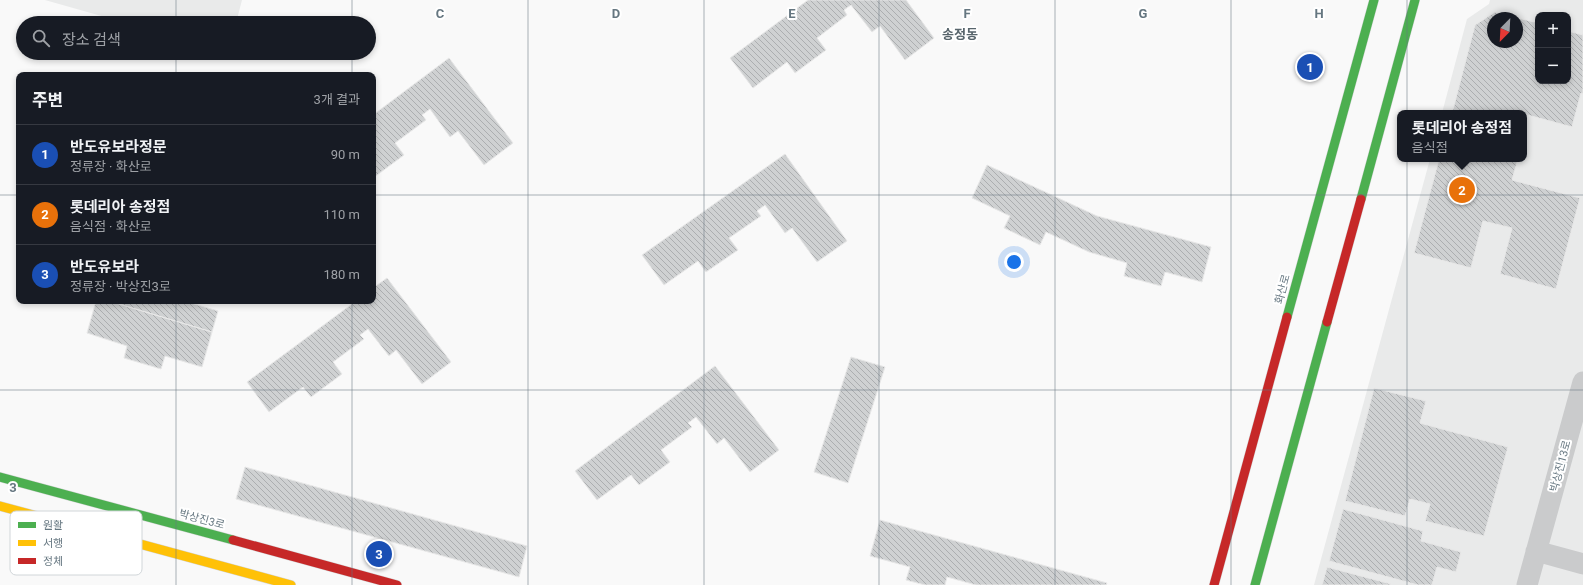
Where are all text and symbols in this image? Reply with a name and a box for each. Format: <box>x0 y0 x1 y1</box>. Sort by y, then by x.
text: C <box>436 6 445 21</box>
text: D <box>612 6 620 21</box>
text: E <box>788 6 796 21</box>
text: F <box>963 6 971 21</box>
text: G <box>1139 6 1148 21</box>
text: H <box>1314 6 1324 21</box>
north arrow <box>1487 12 1523 48</box>
map controls <box>1535 12 1571 84</box>
button: + <box>1535 12 1571 48</box>
search box <box>16 16 376 60</box>
icon: search <box>30 27 52 49</box>
district label: 송정동 <box>942 27 978 42</box>
text: 장소 검색 <box>62 31 121 49</box>
button: − <box>1535 48 1571 84</box>
pin: 1 <box>1297 52 1323 82</box>
text: 주변 <box>32 90 63 110</box>
text: 3개 결과 <box>314 92 360 107</box>
popup <box>1397 110 1527 162</box>
text: 롯데리아 송정점 <box>1412 119 1512 137</box>
text: 반도유보라정문 <box>70 138 167 156</box>
text: 음식점 <box>1412 140 1448 155</box>
text: 1 <box>41 147 49 162</box>
text: 90 m <box>331 147 360 162</box>
text: 정류장 · 화산로 <box>70 159 152 174</box>
pin: 2 <box>1449 175 1475 205</box>
text: 롯데리아 송정점 <box>70 198 170 216</box>
text: 2 <box>41 207 49 222</box>
text: 110 m <box>323 207 360 222</box>
text: 음식점 · 화산로 <box>70 219 152 234</box>
your location <box>1004 252 1024 272</box>
text: 반도유보라 <box>70 258 139 276</box>
text: 3 <box>41 267 49 282</box>
text: 180 m <box>323 267 360 282</box>
street label: 화산로 <box>1272 273 1293 305</box>
text: 정류장 · 박상진3로 <box>70 279 171 294</box>
street label: 박상진13로 <box>1547 439 1574 493</box>
text: 3 <box>9 480 17 495</box>
street label: 박상진3로 <box>178 507 226 532</box>
legend <box>10 511 142 575</box>
text: 원활 <box>43 519 63 532</box>
text: 서행 <box>43 537 63 550</box>
pin: 3 <box>366 539 392 569</box>
text: 정체 <box>43 555 63 568</box>

